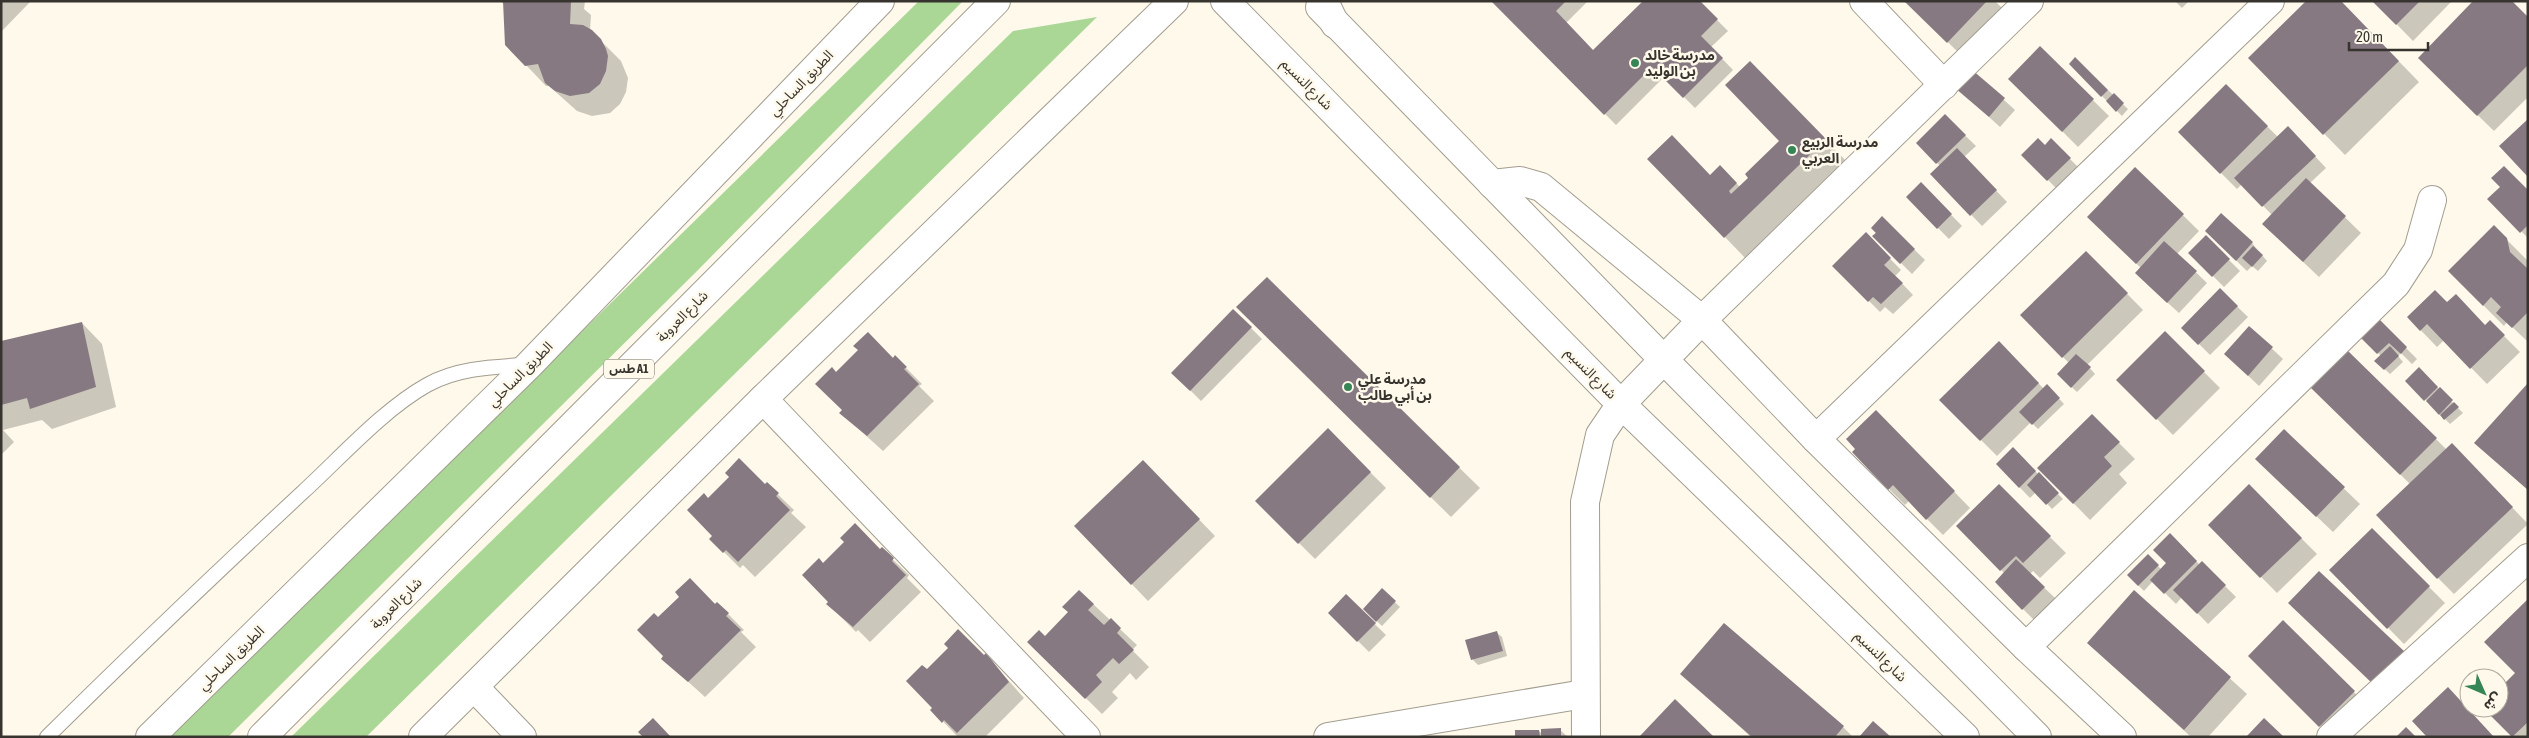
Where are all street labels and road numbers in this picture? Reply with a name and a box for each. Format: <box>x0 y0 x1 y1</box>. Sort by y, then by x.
street label: الطريق الساحلي <box>766 47 839 121</box>
street label: شارع النسيم <box>1276 55 1336 115</box>
street label: شارع العروبة <box>653 287 713 347</box>
street label: الطريق الساحلي <box>484 338 558 412</box>
street label: شارع النسيم <box>1560 344 1620 404</box>
road number: طس A1 <box>604 359 654 378</box>
street label: شارع العروبة <box>367 574 427 634</box>
street label: الطريق الساحلي <box>195 623 269 696</box>
street label: شارع النسيم <box>1850 627 1910 687</box>

